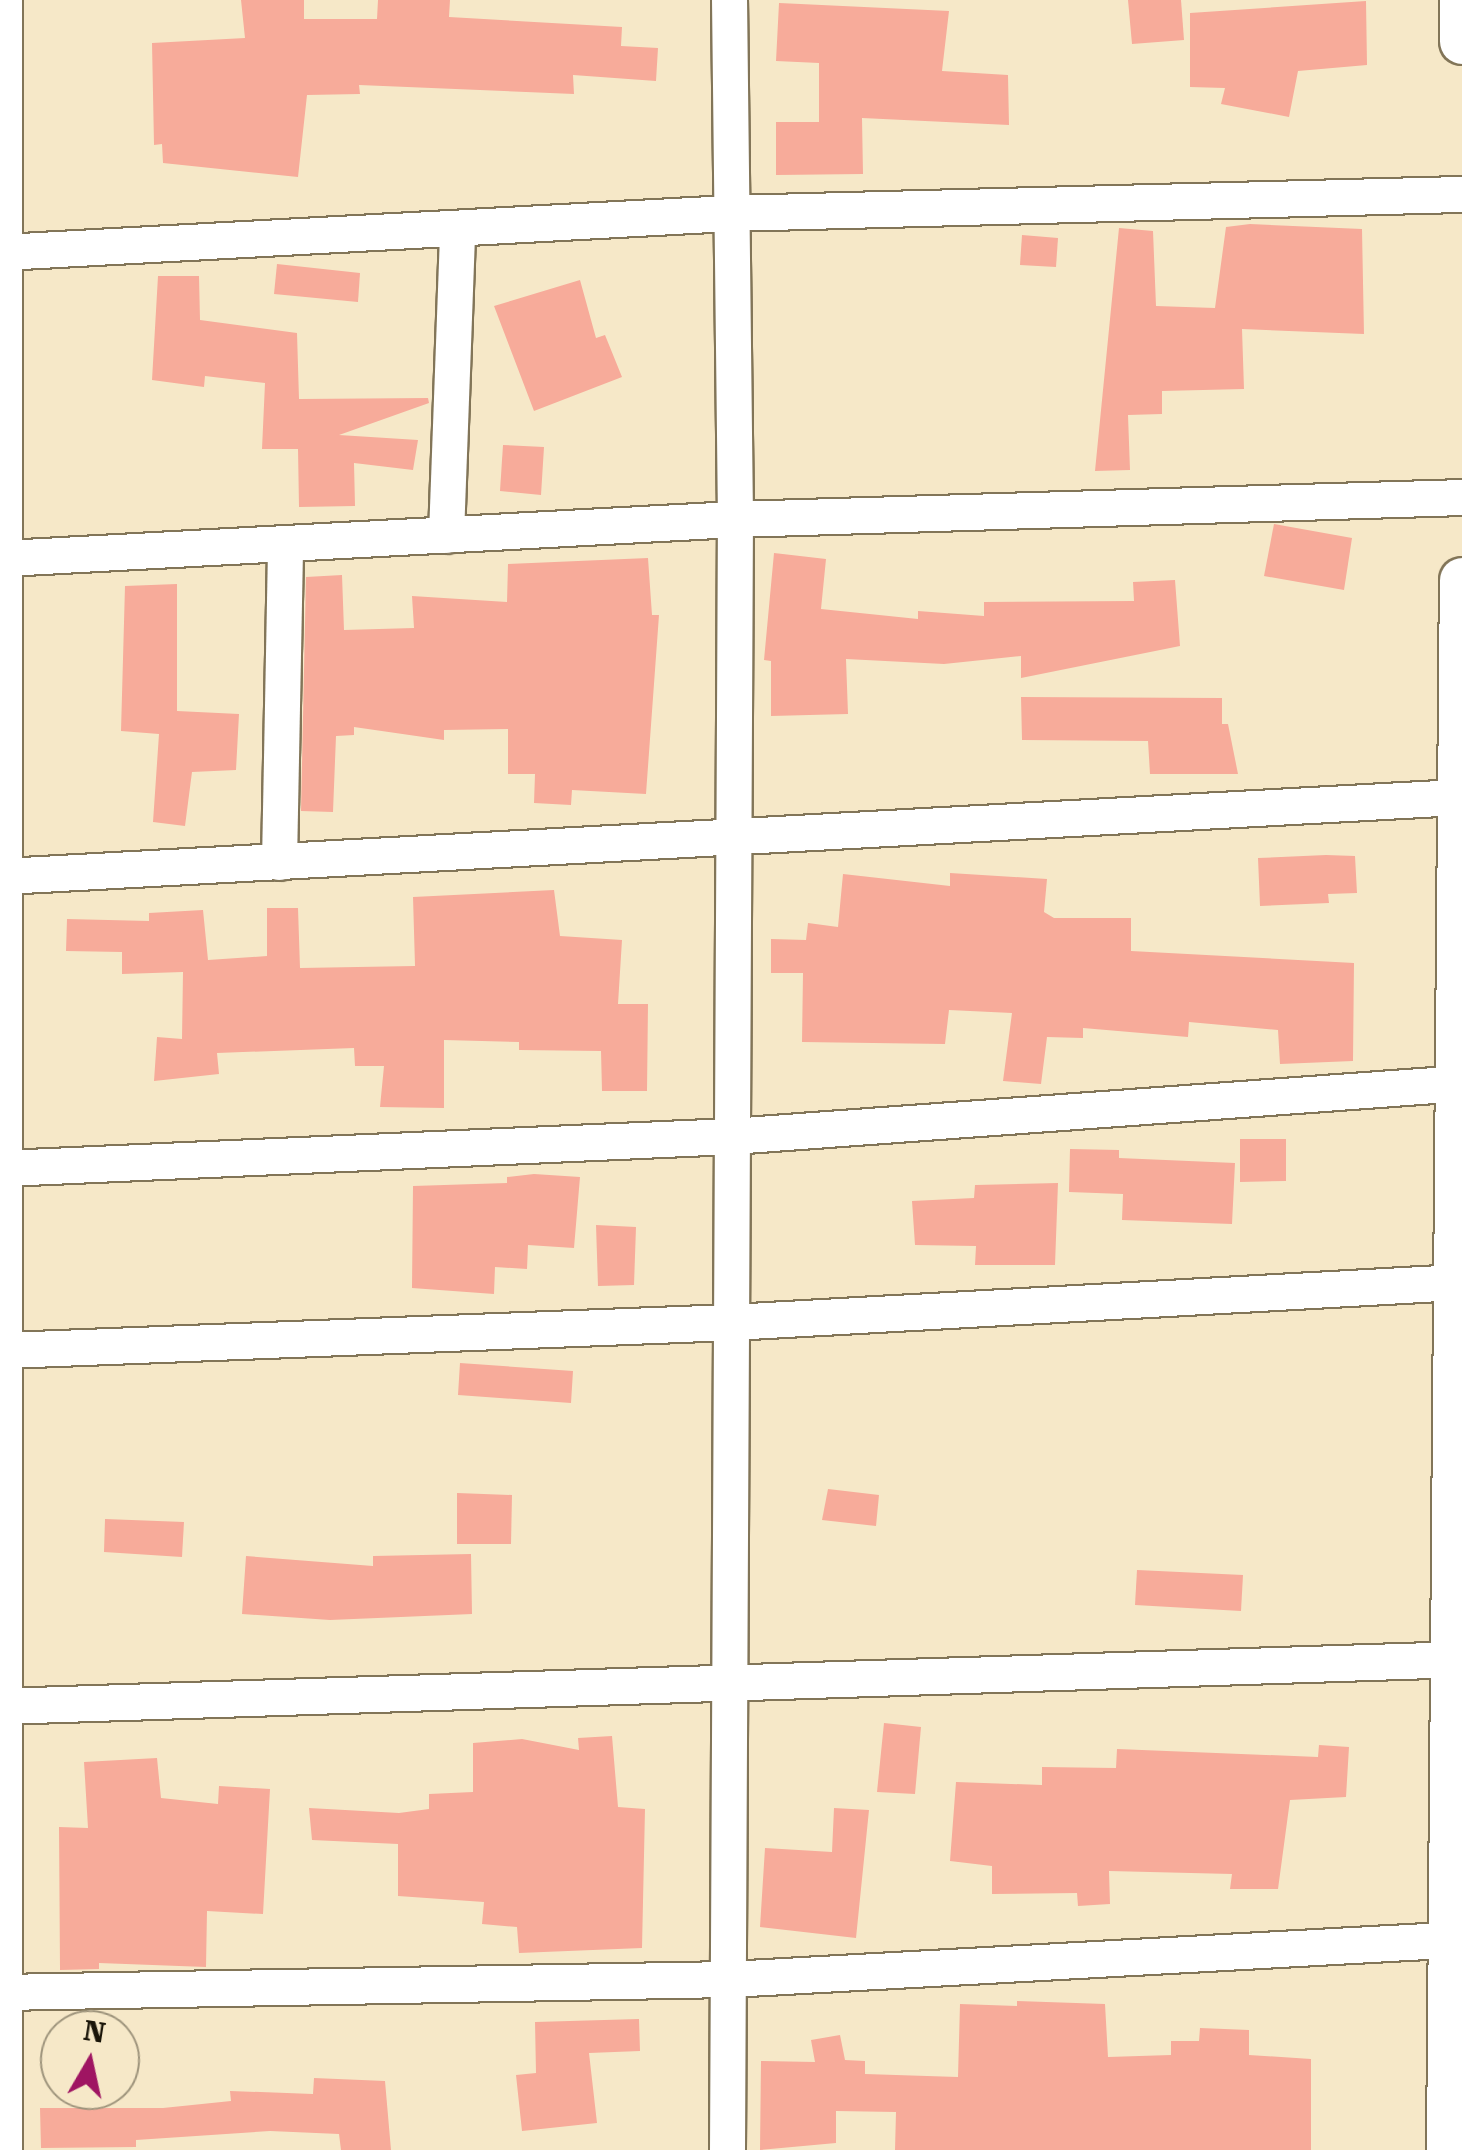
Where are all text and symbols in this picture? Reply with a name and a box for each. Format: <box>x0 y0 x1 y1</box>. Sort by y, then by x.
north arrow <box>40 2010 140 2110</box>
text: N <box>81 2014 108 2050</box>

